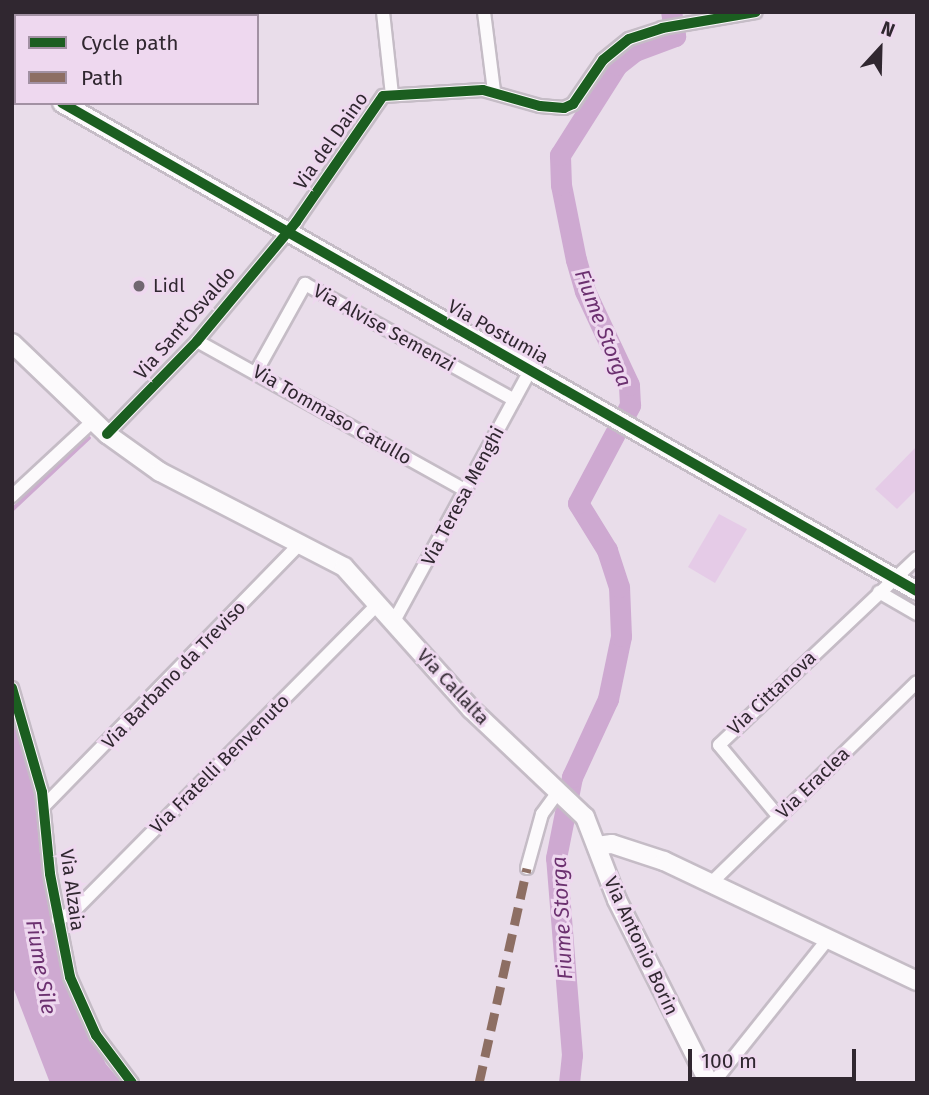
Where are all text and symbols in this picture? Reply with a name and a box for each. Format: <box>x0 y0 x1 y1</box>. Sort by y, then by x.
legend <box>14 14 259 105</box>
north arrow <box>845 14 915 84</box>
text: N <box>878 16 898 42</box>
text: Cycle path <box>81 30 179 56</box>
text: Path <box>81 65 123 91</box>
street label: Via del Daino <box>289 88 373 194</box>
street label: Via Sant'Osvaldo <box>130 262 240 384</box>
water label: Fiume Storga <box>569 266 637 390</box>
place label: Lidl <box>153 275 185 297</box>
marker: Lidl <box>131 278 147 294</box>
street label: Via Alvise Semenzi <box>309 280 459 376</box>
street label: Via Postumia <box>444 295 552 369</box>
street label: Via Tommaso Catullo <box>248 360 416 470</box>
street label: Via Teresa Menghi <box>417 423 509 569</box>
street label: Via Barbano da Treviso <box>97 596 251 754</box>
street label: Via Callalta <box>412 644 494 730</box>
street label: Via Cittanova <box>723 646 821 740</box>
street label: Via Fratelli Benvenuto <box>146 690 294 838</box>
street label: Via Eraclea <box>772 742 854 824</box>
street label: Via Alzaia <box>55 848 89 932</box>
water label: Fiume Storga <box>546 856 578 980</box>
street label: Via Antonio Borin <box>599 873 683 1019</box>
water label: Fiume Sile <box>20 918 62 1016</box>
scale bar <box>691 1036 859 1080</box>
text: 100 m <box>701 1048 757 1074</box>

